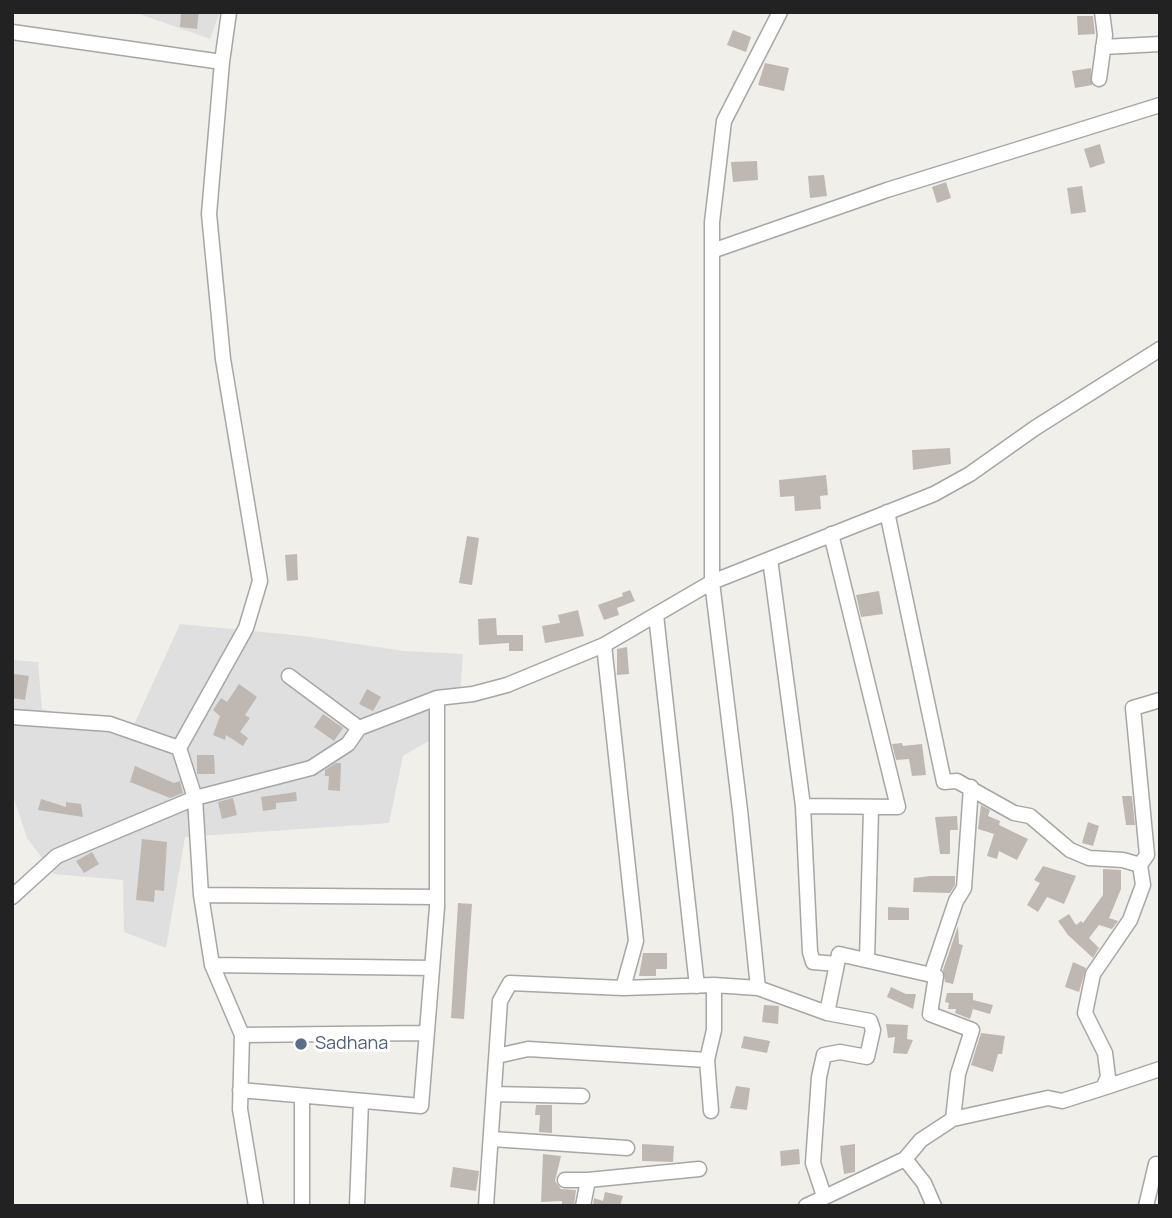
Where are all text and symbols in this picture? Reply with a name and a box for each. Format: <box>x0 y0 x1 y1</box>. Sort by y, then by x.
place label: Sadhana <box>315 1033 388 1055</box>
marker: Sadhana <box>293 1036 309 1052</box>

